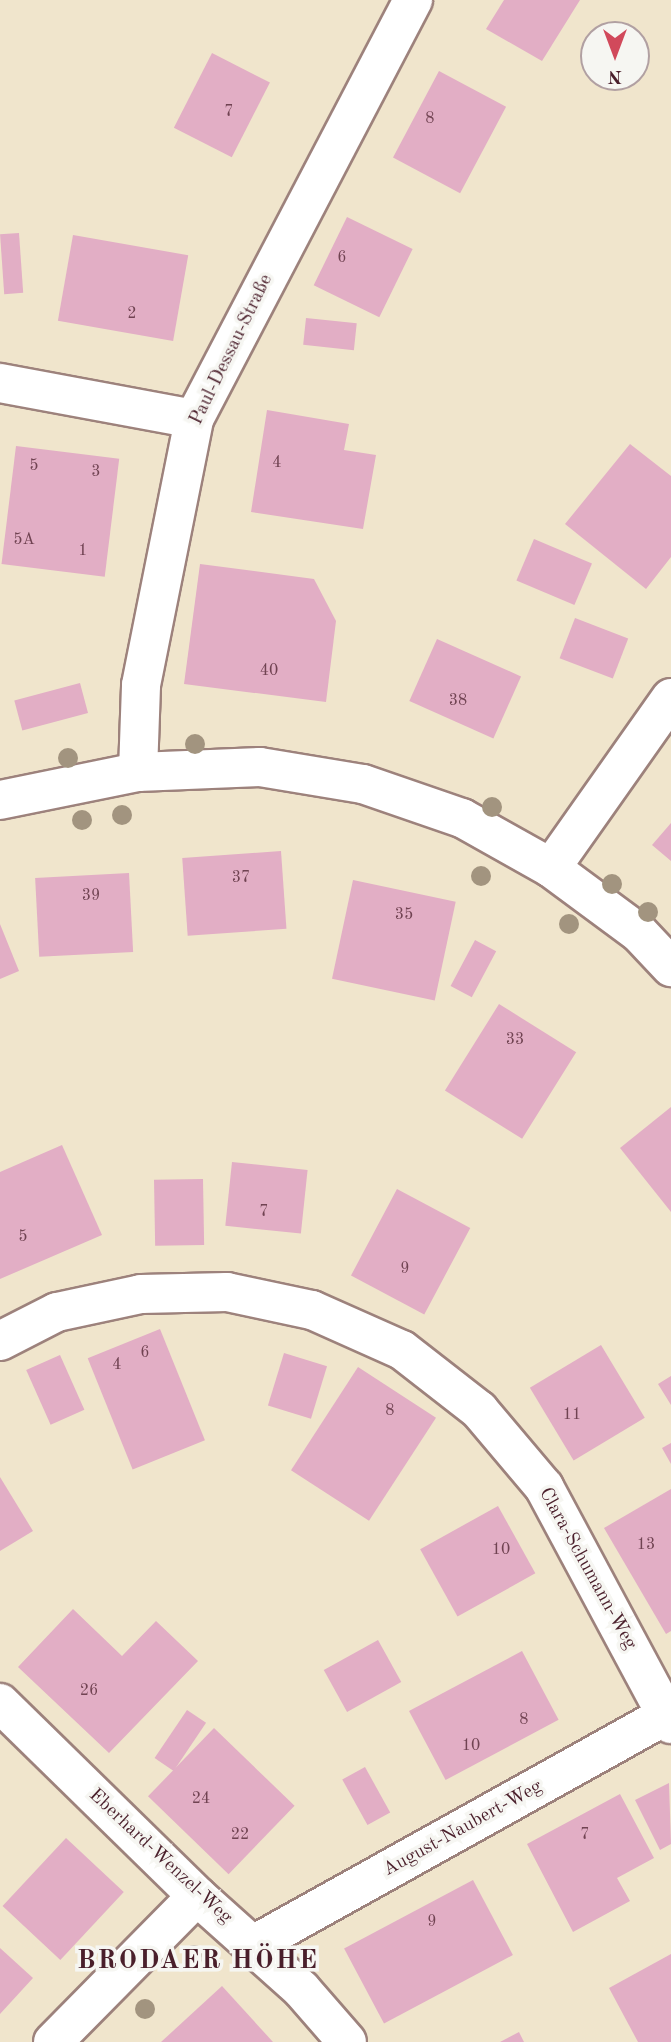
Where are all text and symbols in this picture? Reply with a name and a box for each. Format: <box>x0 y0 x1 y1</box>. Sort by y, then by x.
north arrow <box>580 21 650 91</box>
text: N <box>608 66 622 85</box>
house number: 7 <box>224 102 234 122</box>
house number: 8 <box>425 109 435 129</box>
house number: 6 <box>337 248 347 268</box>
street label: Paul-Dessau-Straße <box>186 271 278 429</box>
house number: 2 <box>127 304 137 324</box>
house number: 4 <box>272 453 282 473</box>
house number: 5 <box>29 456 39 476</box>
house number: 3 <box>91 462 101 482</box>
house number: 5A <box>13 530 35 550</box>
house number: 1 <box>78 541 88 561</box>
house number: 40 <box>260 661 278 681</box>
house number: 38 <box>449 691 467 711</box>
house number: 37 <box>232 868 250 888</box>
house number: 39 <box>82 886 100 906</box>
house number: 35 <box>395 905 413 925</box>
house number: 33 <box>506 1030 524 1050</box>
house number: 7 <box>259 1202 269 1222</box>
house number: 5 <box>18 1227 28 1247</box>
house number: 9 <box>400 1259 410 1279</box>
house number: 6 <box>140 1343 150 1363</box>
house number: 4 <box>112 1355 122 1375</box>
house number: 8 <box>385 1401 395 1421</box>
house number: 11 <box>563 1405 581 1425</box>
street label: Clara-Schumann-Weg <box>533 1484 641 1654</box>
house number: 13 <box>637 1535 655 1555</box>
house number: 10 <box>492 1540 510 1560</box>
house number: 26 <box>80 1681 98 1701</box>
house number: 8 <box>519 1710 529 1730</box>
house number: 10 <box>462 1736 480 1756</box>
street label: August-Naubert-Weg <box>379 1776 547 1882</box>
street label: Eberhard-Wenzel-Weg <box>83 1785 237 1929</box>
house number: 24 <box>192 1789 210 1809</box>
house number: 22 <box>231 1825 249 1845</box>
house number: 7 <box>580 1825 590 1845</box>
house number: 9 <box>427 1912 437 1932</box>
district label: BRODAER HÖHE <box>79 1946 317 1978</box>

